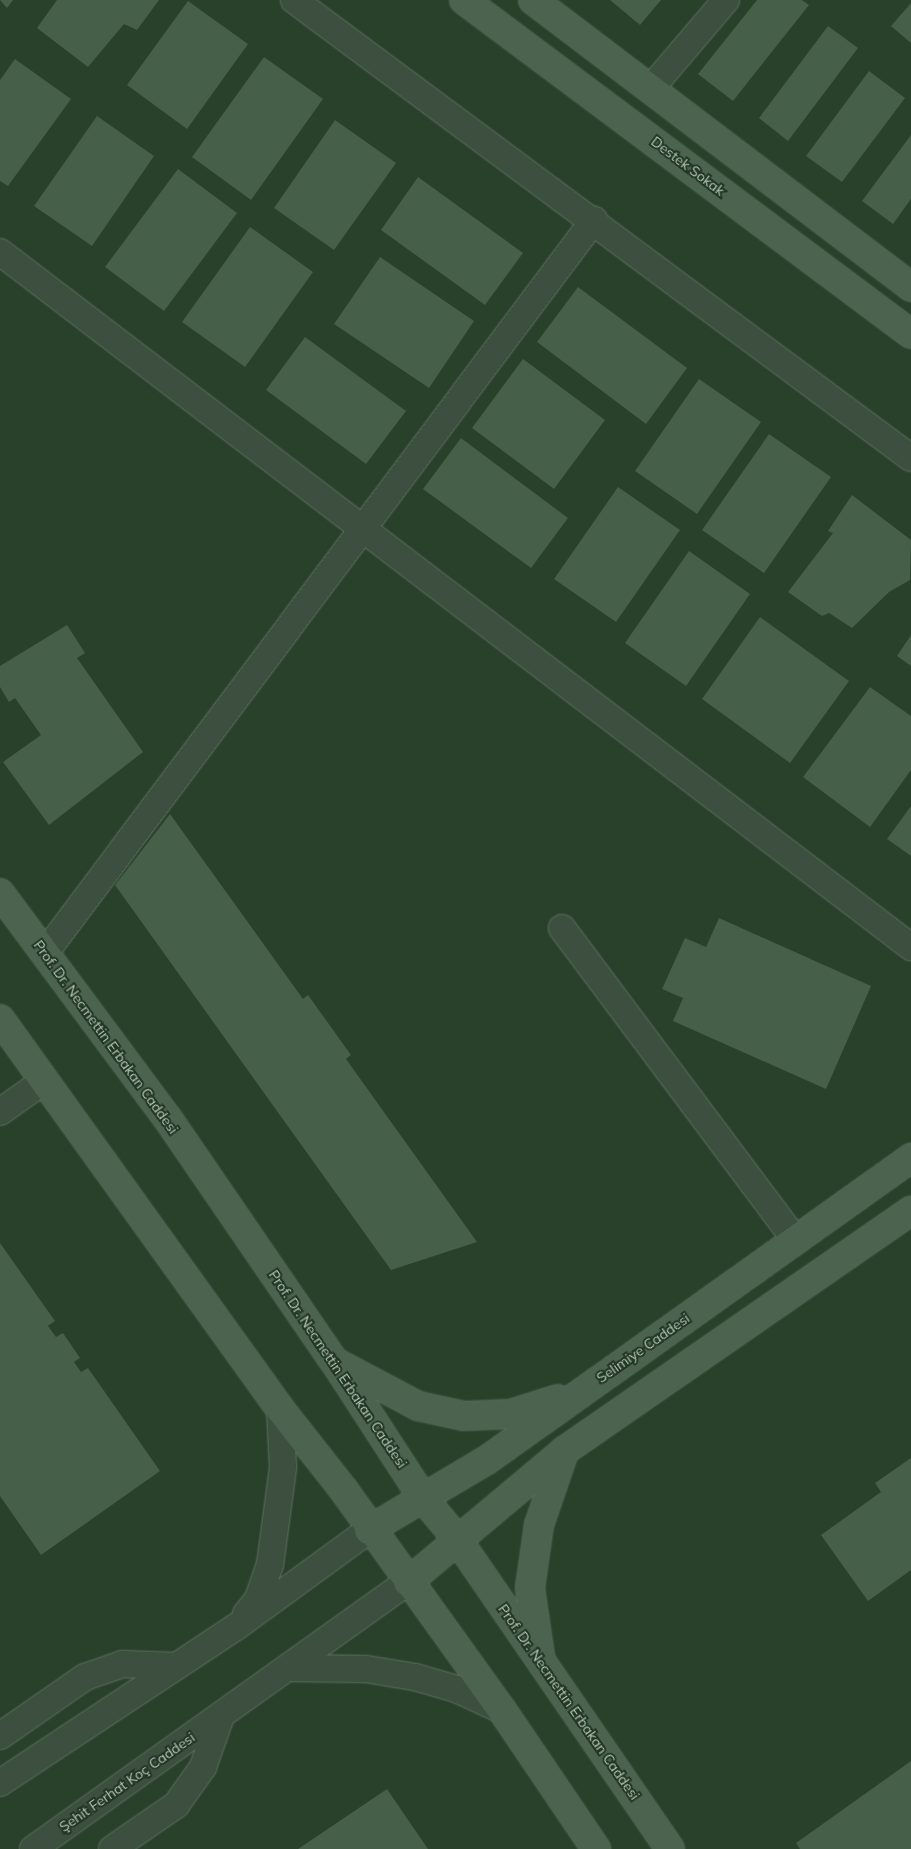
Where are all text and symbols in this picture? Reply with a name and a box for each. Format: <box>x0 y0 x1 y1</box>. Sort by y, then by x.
street label: Destek Sokak <box>648 133 728 199</box>
street label: Prof. Dr. Necmettin Erbakan Caddesi <box>30 937 182 1137</box>
street label: Prof. Dr. Necmettin Erbakan Caddesi <box>265 1267 411 1471</box>
street label: Selimiye Caddesi <box>593 1310 693 1386</box>
street label: Prof. Dr. Necmettin Erbakan Caddesi <box>495 1601 643 1803</box>
street label: Şehit Ferhat Koç Caddesi <box>56 1729 198 1835</box>

